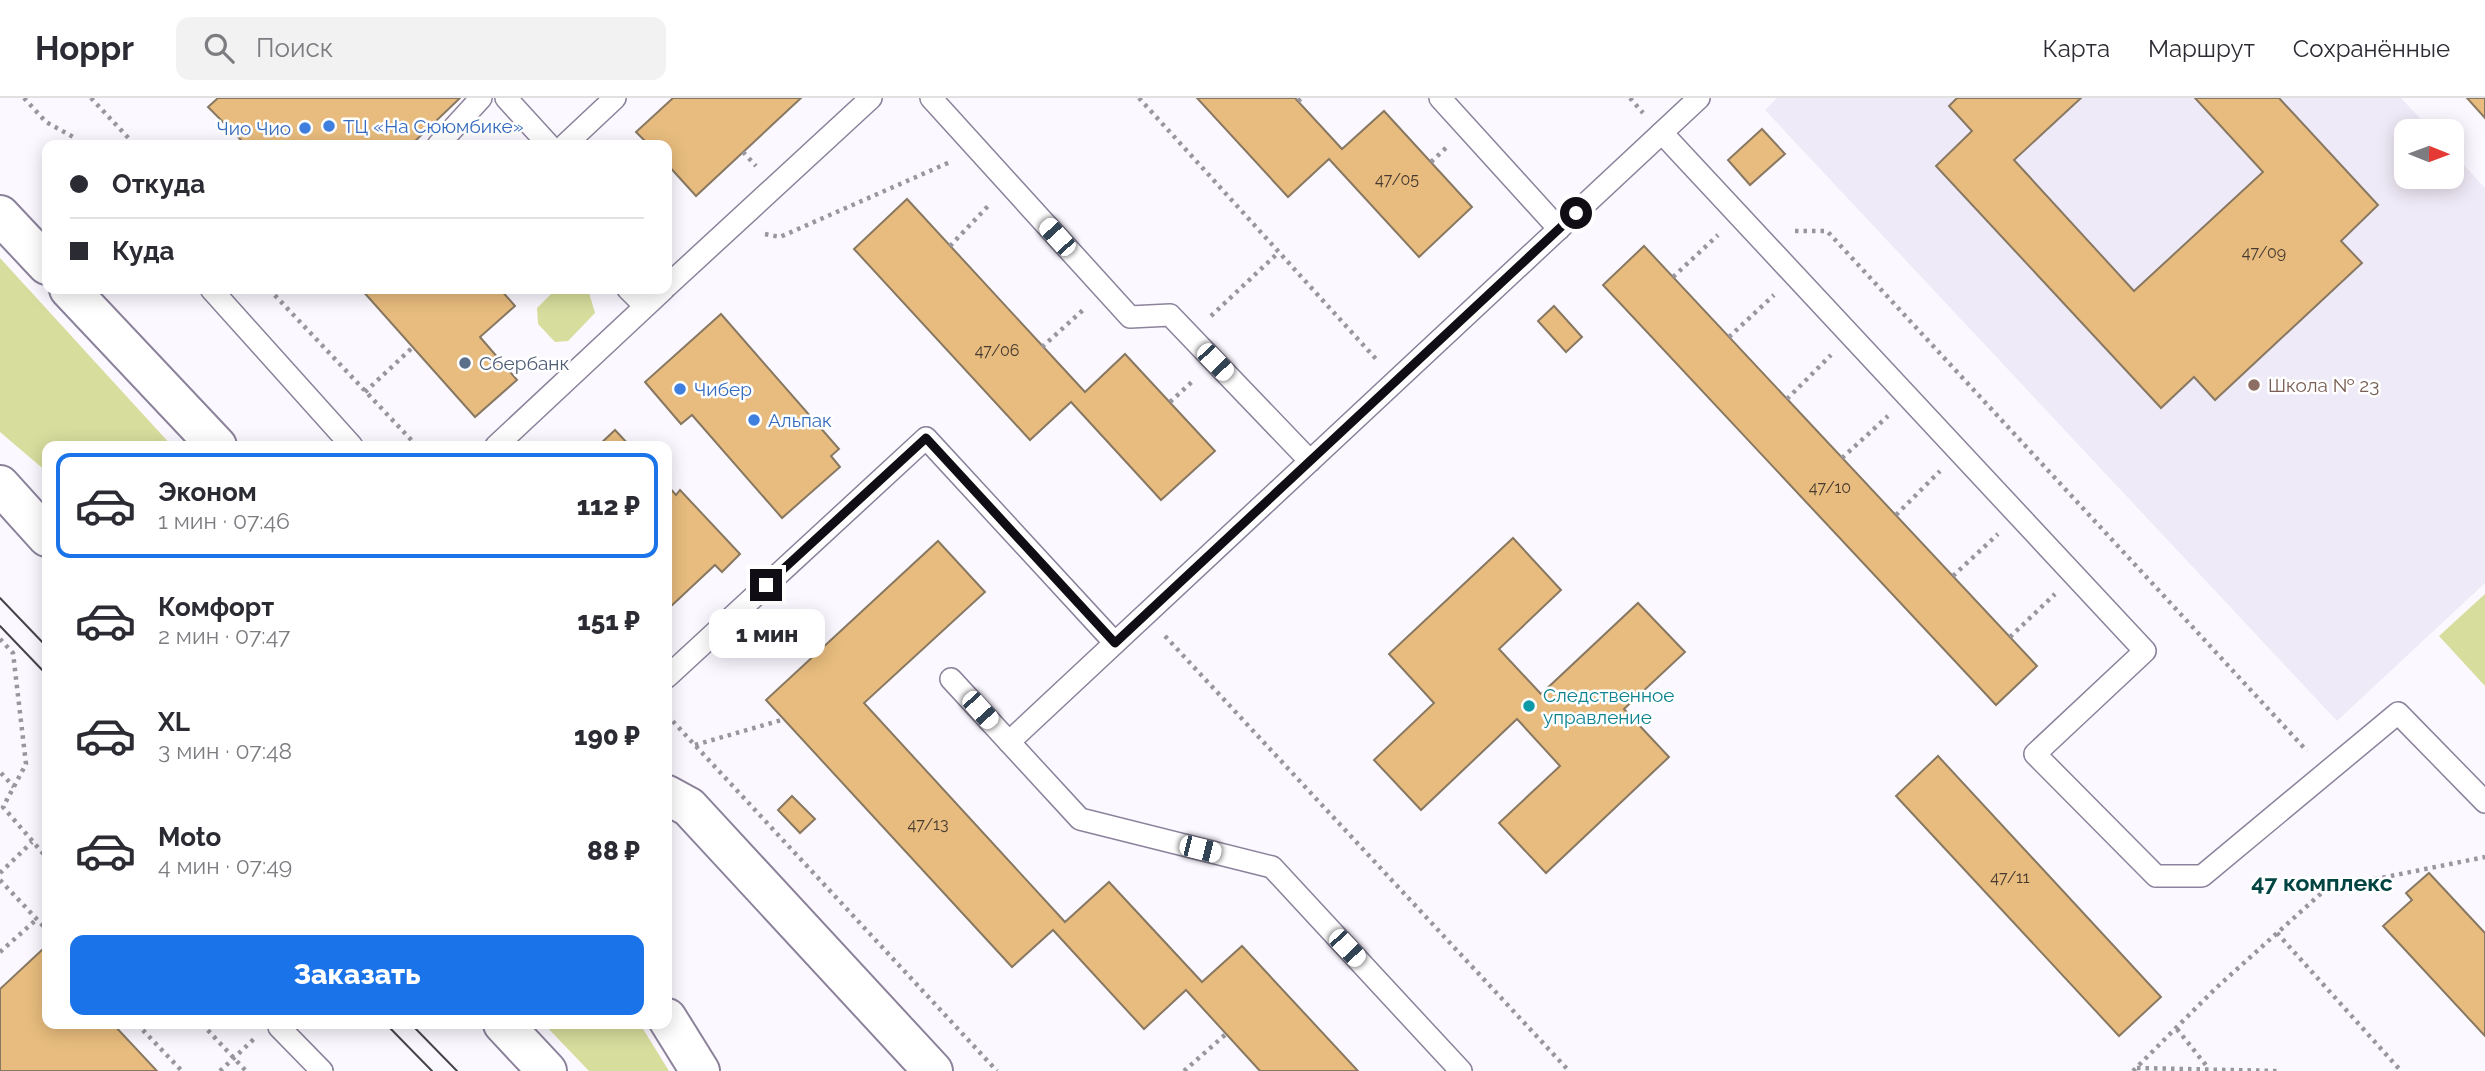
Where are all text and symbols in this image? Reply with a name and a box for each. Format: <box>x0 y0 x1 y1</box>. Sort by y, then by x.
search box <box>176 17 666 80</box>
text: Hoppr <box>35 29 134 68</box>
icon: search <box>200 29 238 67</box>
text: Поиск <box>256 33 333 63</box>
text: Карта <box>2042 34 2110 63</box>
text: Маршрут <box>2148 34 2255 63</box>
text: Сохранённые <box>2293 34 2450 63</box>
place label: ТЦ «На Сююмбике» <box>343 115 524 137</box>
place label: Чио Чио <box>217 117 291 139</box>
marker: ТЦ «На Сююмбике» <box>321 118 337 134</box>
north arrow <box>2394 119 2464 189</box>
map controls <box>2394 119 2464 189</box>
marker: Чио Чио <box>297 120 313 136</box>
text: Откуда <box>112 169 205 199</box>
house number: 47/05 <box>1375 170 1419 189</box>
route start <box>1560 197 1592 229</box>
car <box>1036 214 1079 260</box>
text: Куда <box>112 236 175 266</box>
house number: 47/09 <box>2242 243 2286 262</box>
car <box>1193 340 1238 384</box>
house number: 47/06 <box>975 341 1019 360</box>
place label: Сбербанк <box>479 352 569 374</box>
marker: Сбербанк <box>457 355 473 371</box>
place label: Школа № 23 <box>2268 374 2379 396</box>
marker: Школа № 23 <box>2246 377 2262 393</box>
place label: Чибер <box>694 378 752 400</box>
marker: Чибер <box>672 381 688 397</box>
place label: Альпак <box>768 409 832 431</box>
marker: Альпак <box>746 412 762 428</box>
icon: car <box>74 474 137 537</box>
text: Эконом <box>158 477 257 507</box>
house number: 47/10 <box>1809 478 1851 497</box>
text: 112 ₽ <box>577 491 640 521</box>
text: 1 мин · 07:46 <box>158 507 290 534</box>
route end <box>750 569 782 601</box>
icon: car <box>74 589 137 652</box>
text: Комфорт <box>158 592 274 622</box>
text: 151 ₽ <box>577 606 640 636</box>
callout: 1 мин <box>708 610 824 658</box>
text: 1 мин <box>736 620 798 647</box>
text: 2 мин · 07:47 <box>158 622 290 649</box>
place label: Следственное управление <box>1543 684 1674 728</box>
car <box>959 687 1002 733</box>
marker: Следственное управление <box>1521 698 1537 714</box>
icon: car <box>74 704 137 767</box>
text: XL <box>158 707 190 737</box>
text: 190 ₽ <box>574 721 640 751</box>
text: 3 мин · 07:48 <box>158 737 292 764</box>
house number: 47/13 <box>907 815 949 834</box>
icon: car <box>74 819 137 882</box>
text: Moto <box>158 822 221 852</box>
car <box>1178 834 1223 864</box>
text: 88 ₽ <box>587 836 640 866</box>
text: 4 мин · 07:49 <box>158 852 292 879</box>
house number: 47/11 <box>1990 868 2030 887</box>
district label: 47 комплекс <box>2251 869 2393 896</box>
car <box>1325 925 1370 971</box>
button: Заказать <box>70 935 644 1015</box>

